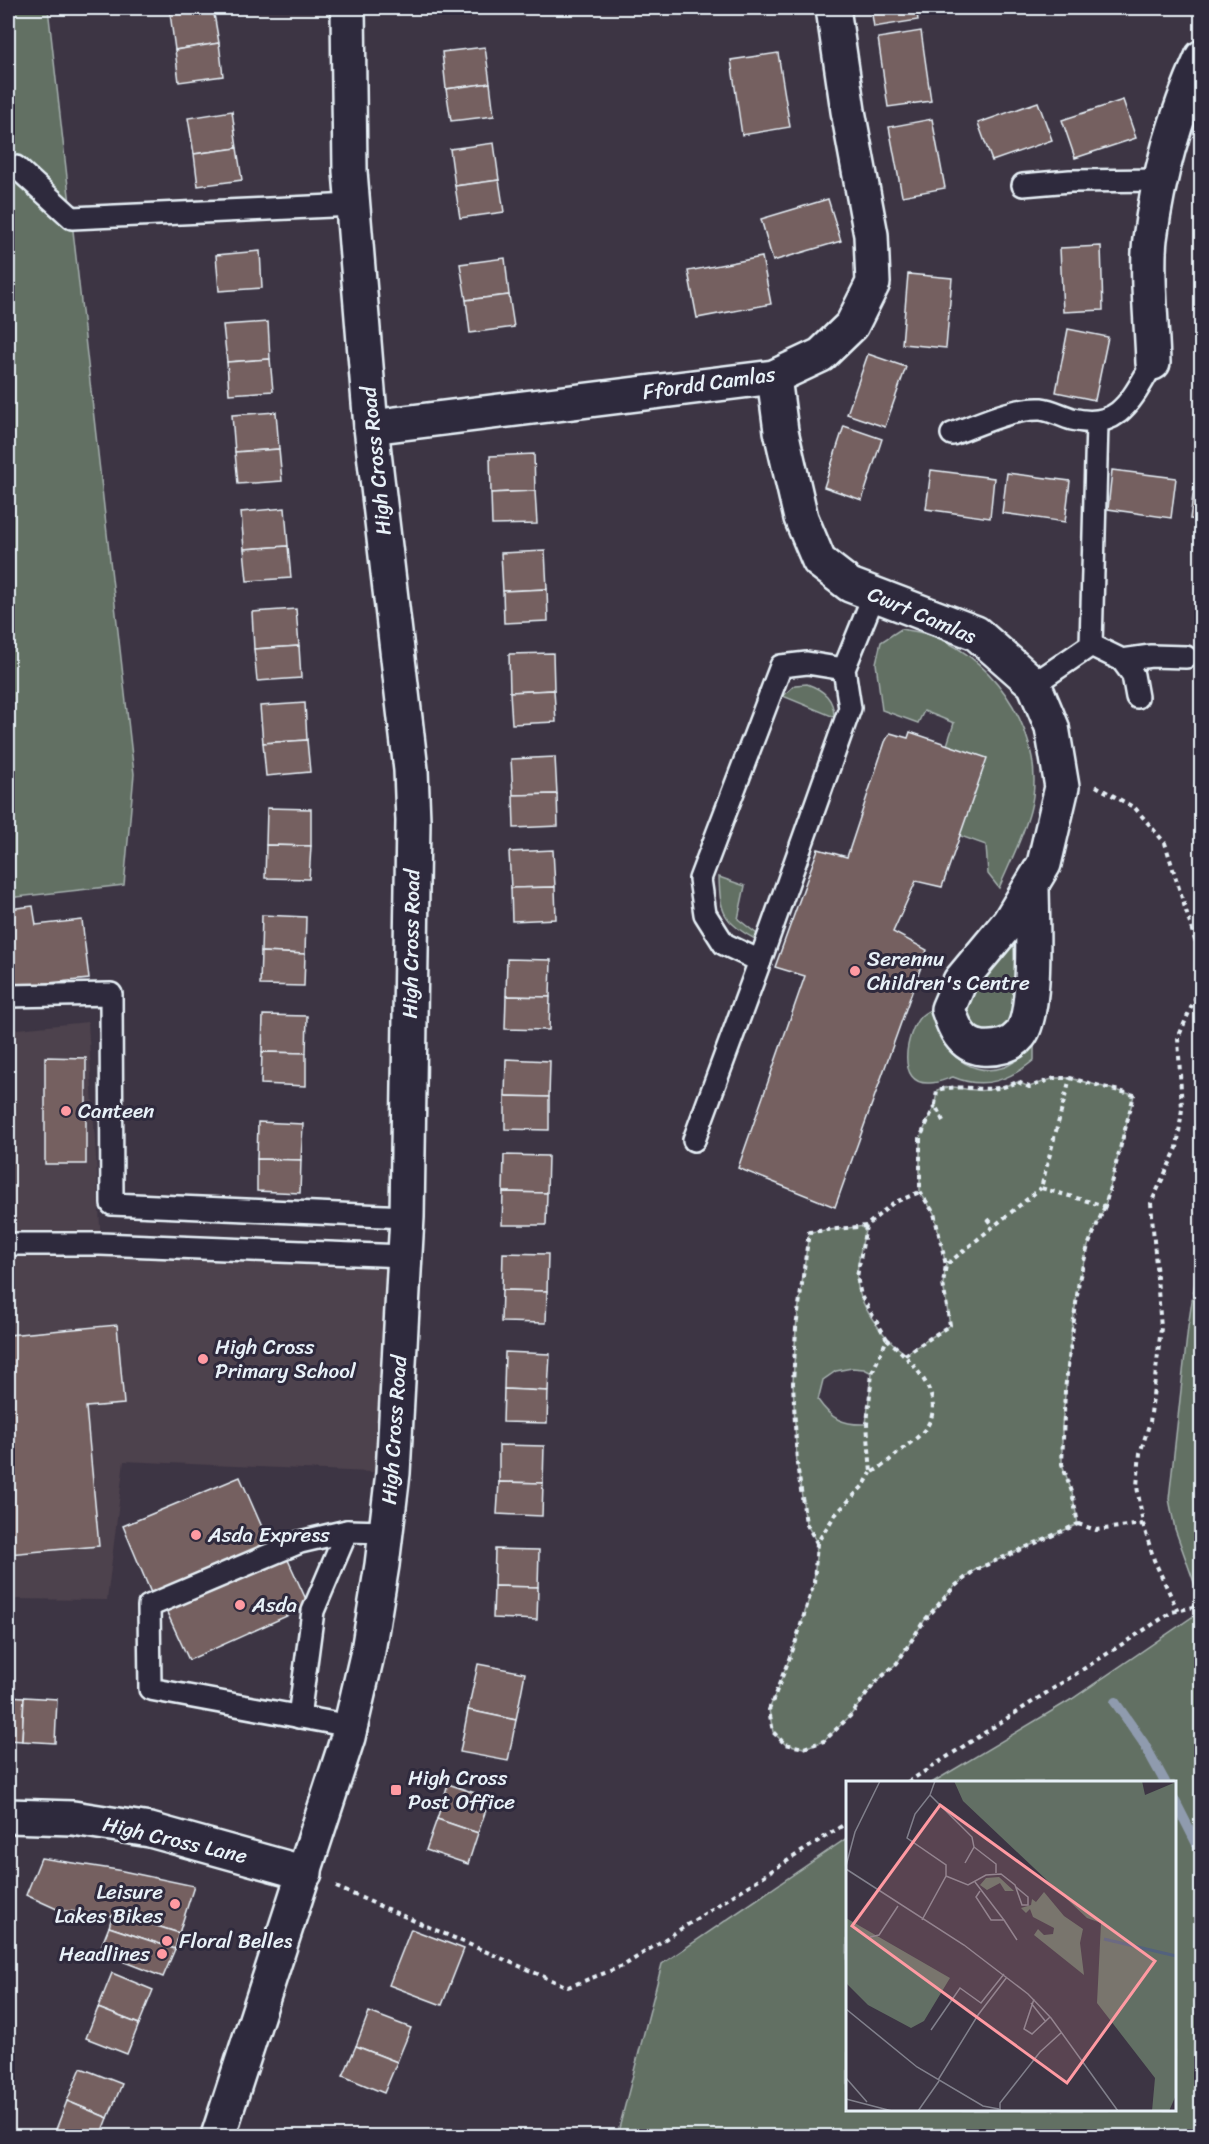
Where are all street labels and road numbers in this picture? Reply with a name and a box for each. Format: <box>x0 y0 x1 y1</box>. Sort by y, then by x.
street label: Ffordd Camlas <box>640 355 778 411</box>
street label: High Cross Road <box>349 383 403 537</box>
street label: Cwrt Camlas <box>862 575 983 655</box>
street label: High Cross Road <box>391 867 431 1019</box>
street label: High Cross Road <box>370 1352 418 1506</box>
street label: High Cross Lane <box>99 1805 251 1875</box>

